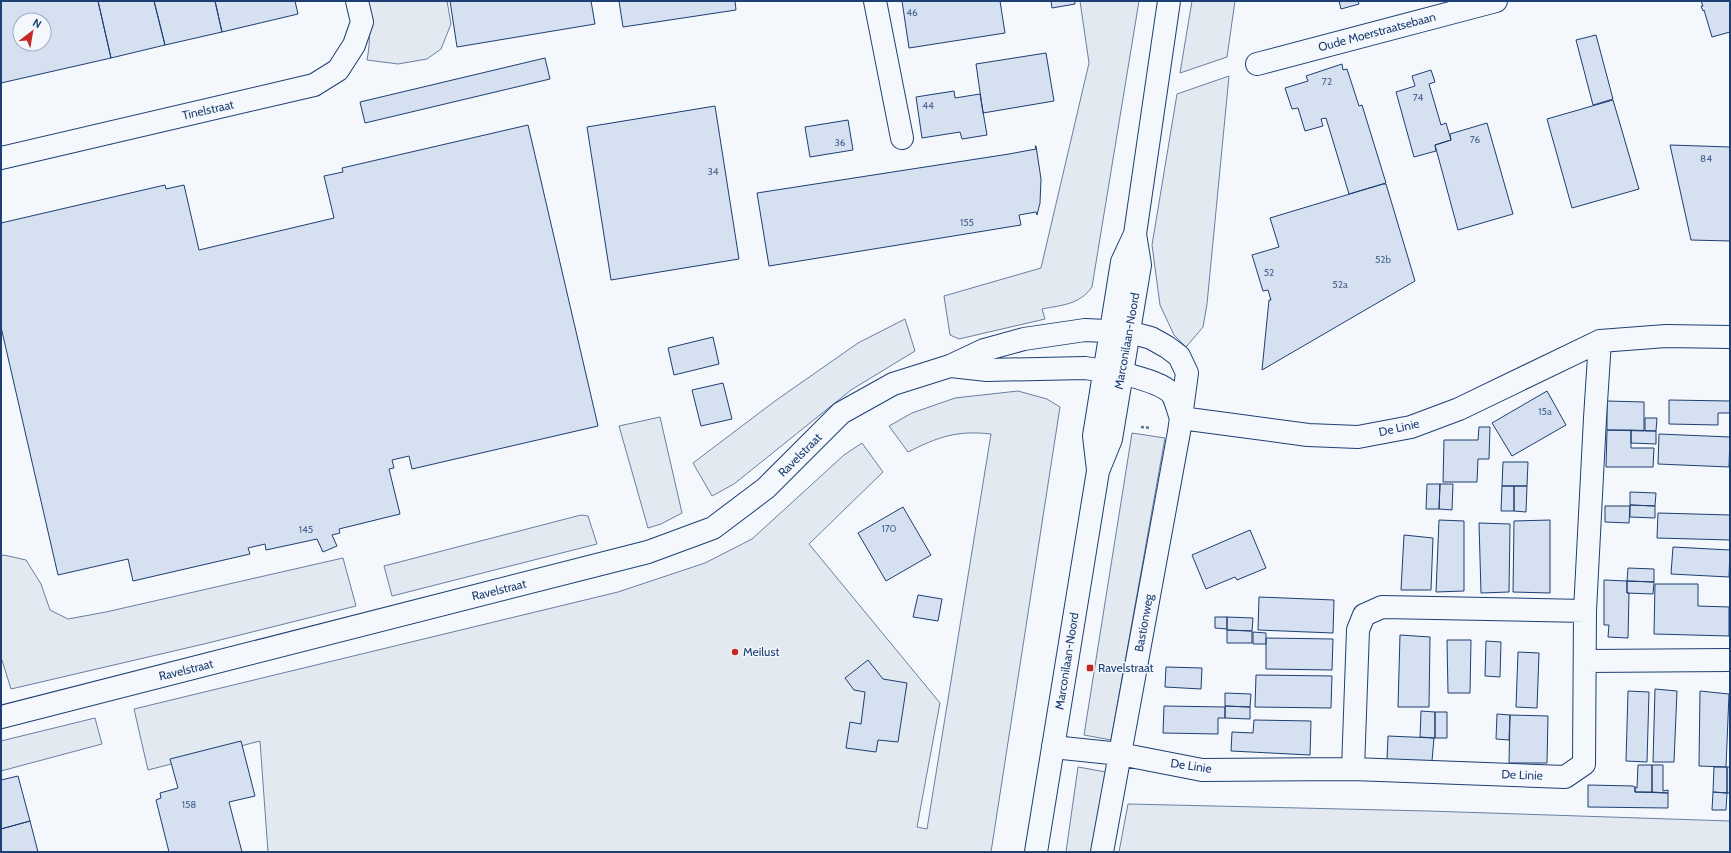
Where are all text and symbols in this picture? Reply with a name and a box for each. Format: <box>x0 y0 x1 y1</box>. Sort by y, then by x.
house number: 46 <box>906 6 918 19</box>
street label: Oude Moerstraatsebaan <box>1316 9 1438 54</box>
north arrow <box>12 12 52 52</box>
text: N <box>30 15 44 31</box>
house number: 72 <box>1322 75 1332 88</box>
house number: 74 <box>1413 91 1423 104</box>
street label: Tinelstraat <box>181 96 235 123</box>
house number: 44 <box>922 99 934 112</box>
house number: 76 <box>1470 133 1481 146</box>
house number: 36 <box>834 136 846 149</box>
house number: 84 <box>1700 152 1712 165</box>
house number: 34 <box>707 165 719 178</box>
house number: 155 <box>960 216 974 229</box>
house number: 52b <box>1375 253 1392 266</box>
house number: 52 <box>1264 266 1274 279</box>
house number: 52a <box>1332 278 1348 291</box>
street label: Marconilaan-Noord <box>1111 291 1142 391</box>
house number: 15a <box>1538 405 1552 418</box>
street label: De Linie <box>1377 416 1421 439</box>
street label: Ravelstraat <box>775 430 825 480</box>
house number: 170 <box>881 522 897 535</box>
house number: 145 <box>299 523 313 536</box>
street label: Ravelstraat <box>470 576 528 604</box>
street label: Bastionweg <box>1131 592 1156 653</box>
street label: Marconilaan-Noord <box>1051 611 1082 711</box>
place label: Meilust <box>743 644 779 659</box>
marker: Meilust <box>730 647 740 657</box>
street label: Ravelstraat <box>157 656 215 684</box>
place label: Ravelstraat <box>1098 660 1154 675</box>
marker: Ravelstraat <box>1085 663 1095 673</box>
street label: De Linie <box>1170 755 1213 776</box>
street label: De Linie <box>1501 766 1543 783</box>
house number: 158 <box>182 798 196 811</box>

